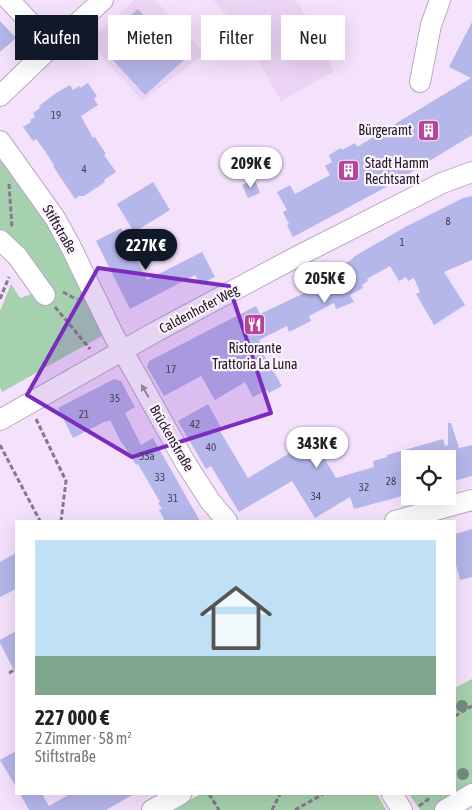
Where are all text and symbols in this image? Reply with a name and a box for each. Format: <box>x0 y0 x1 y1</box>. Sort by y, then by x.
chip: Kaufen <box>15 15 98 60</box>
chip: Mieten <box>108 15 191 60</box>
chip: Filter <box>201 15 271 60</box>
chip: Neu <box>281 15 345 60</box>
house number: 19 <box>51 109 61 121</box>
building icon: Bürgeramt <box>416 118 440 142</box>
place label: Bürgeramt <box>358 122 412 138</box>
pin: 209K € <box>210 146 292 189</box>
text: 209K € <box>231 154 271 172</box>
place label: Stadt Hamm Rechtsamt <box>365 155 429 187</box>
building icon: Stadt Hamm Rechtsamt <box>337 159 361 183</box>
house number: 4 <box>81 163 87 175</box>
street label: Stiftstraße <box>40 202 80 256</box>
house number: 8 <box>445 215 451 227</box>
pin: 227K € <box>105 228 187 271</box>
text: 227K € <box>126 236 166 254</box>
house number: 1 <box>399 236 405 248</box>
pin: 205K € <box>284 262 366 304</box>
text: 205K € <box>305 269 345 287</box>
street label: Caldenhofer Weg <box>156 281 242 337</box>
restaurant icon: Ristorante Trattoria La Luna <box>243 313 267 337</box>
place label: Ristorante Trattoria La Luna <box>212 340 298 372</box>
house number: 17 <box>166 363 176 375</box>
one-way arrow <box>141 385 150 398</box>
house number: 35 <box>110 392 120 404</box>
street label: Brückenstraße <box>147 402 197 474</box>
house number: 21 <box>79 408 89 420</box>
house number: 42 <box>190 418 200 430</box>
pin: 343K € <box>276 426 358 469</box>
text: 343K € <box>297 434 337 452</box>
house number: 40 <box>206 441 216 453</box>
house number: 33a <box>139 450 155 462</box>
map controls <box>401 450 456 505</box>
button: locate <box>401 450 456 505</box>
house number: 33 <box>155 471 165 483</box>
house number: 28 <box>386 475 396 487</box>
house number: 32 <box>359 481 369 493</box>
house number: 34 <box>311 490 321 502</box>
house number: 31 <box>168 492 178 504</box>
icon: home <box>191 573 281 663</box>
text: 227 000 € <box>35 705 109 729</box>
text: 2 Zimmer · 58 m² <box>35 729 132 747</box>
text: Stiftstraße <box>35 747 96 765</box>

